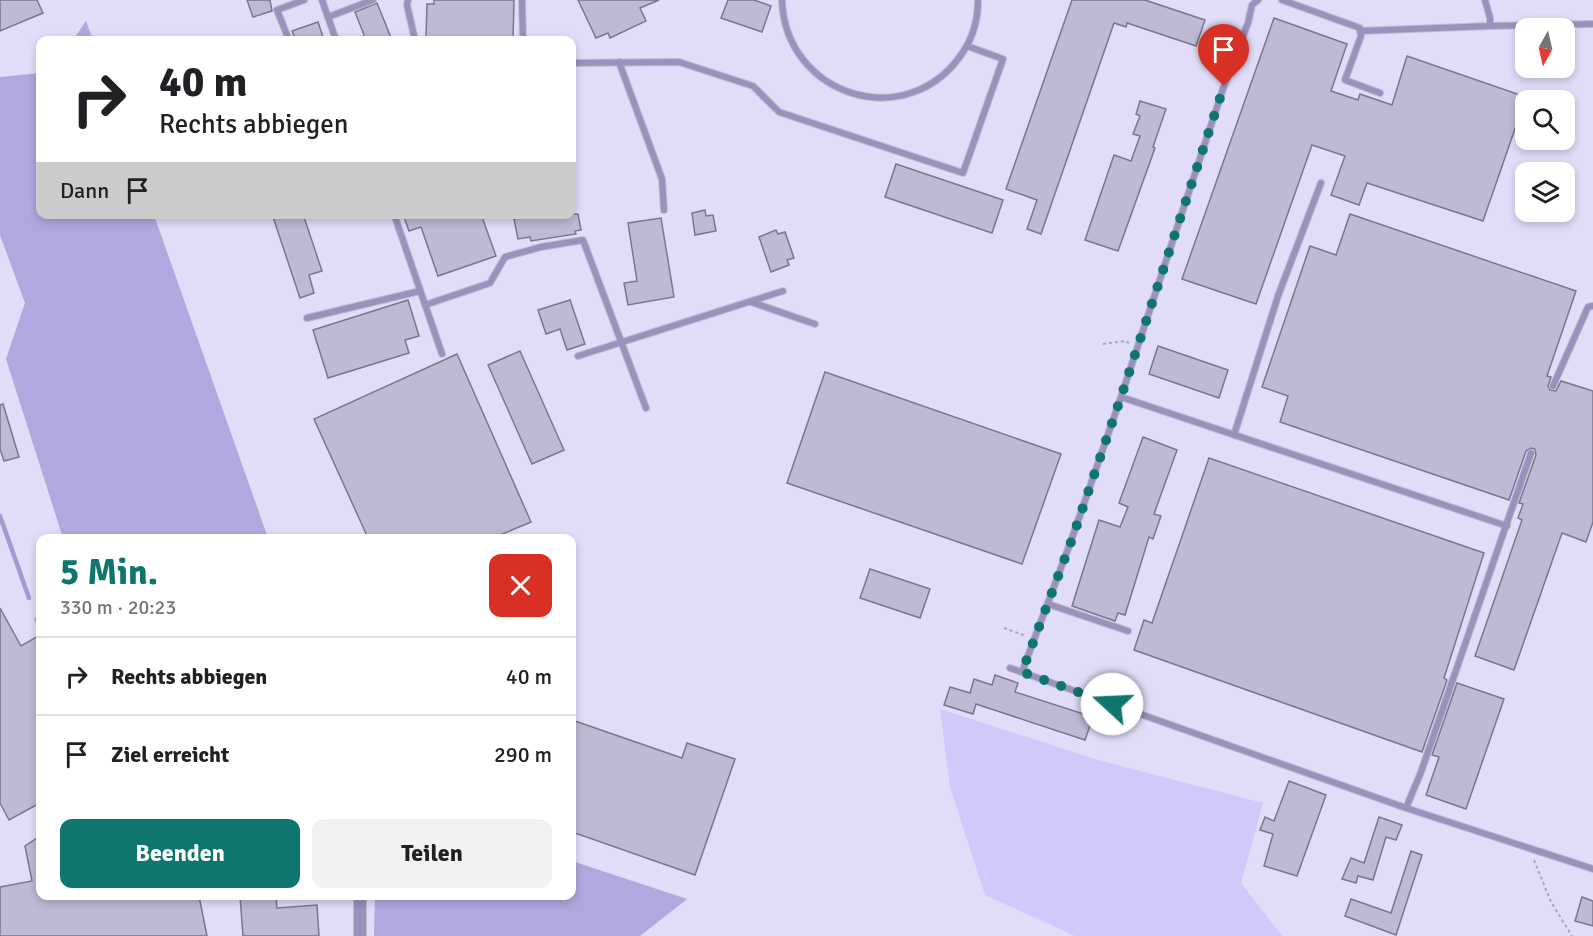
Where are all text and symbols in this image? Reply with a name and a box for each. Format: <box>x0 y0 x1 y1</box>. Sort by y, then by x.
north arrow <box>1515 18 1575 78</box>
map controls <box>1515 18 1575 222</box>
pin <box>1198 24 1249 86</box>
icon: arrive <box>1207 33 1240 66</box>
text: 40 m <box>159 57 248 108</box>
icon: right <box>60 60 138 138</box>
button: search <box>1515 90 1575 150</box>
text: Rechts abbiegen <box>159 108 349 141</box>
button: layers <box>1515 162 1575 222</box>
icon: arrive <box>121 174 154 207</box>
text: Dann <box>60 177 109 204</box>
text: 5 Min. <box>60 550 158 595</box>
button: close <box>489 554 552 617</box>
text: 330 m · 20:23 <box>60 595 176 620</box>
icon: right <box>60 660 93 693</box>
text: Rechts abbiegen <box>111 663 267 690</box>
text: 40 m <box>506 663 552 690</box>
position arrow <box>1080 672 1144 736</box>
icon: arrive <box>60 738 93 771</box>
text: Ziel erreicht <box>111 741 229 768</box>
text: 290 m <box>494 741 552 768</box>
button: Beenden <box>60 819 300 888</box>
button: Teilen <box>312 819 552 888</box>

